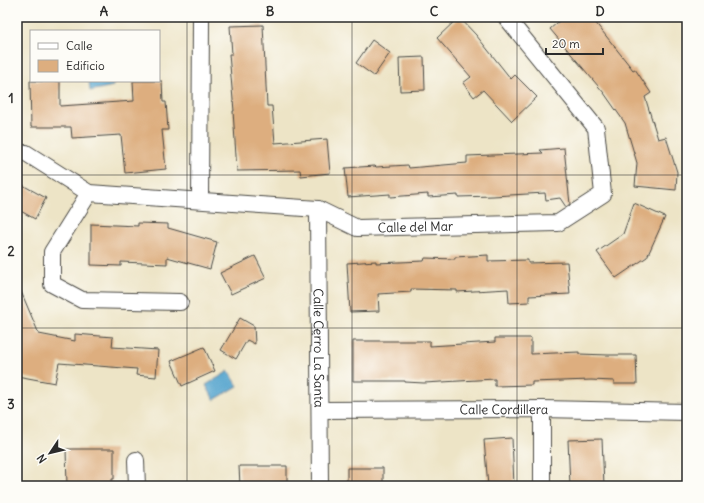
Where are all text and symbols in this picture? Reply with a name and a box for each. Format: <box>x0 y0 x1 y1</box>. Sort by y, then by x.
text: A <box>100 3 109 20</box>
text: B <box>266 3 275 20</box>
text: C <box>430 3 439 20</box>
text: D <box>595 3 605 20</box>
legend <box>30 30 160 82</box>
scale bar <box>546 30 603 56</box>
text: 20 m <box>552 36 580 51</box>
text: Calle <box>66 38 93 53</box>
text: Edificio <box>66 58 105 73</box>
text: 1 <box>8 90 14 107</box>
street label: Calle del Mar <box>377 217 454 236</box>
text: 2 <box>7 243 15 260</box>
street label: Calle Cerro La Santa <box>310 288 328 408</box>
text: 3 <box>7 396 15 413</box>
street label: Calle Cordillera <box>460 400 549 418</box>
north arrow <box>30 433 70 473</box>
text: N <box>34 452 50 466</box>

